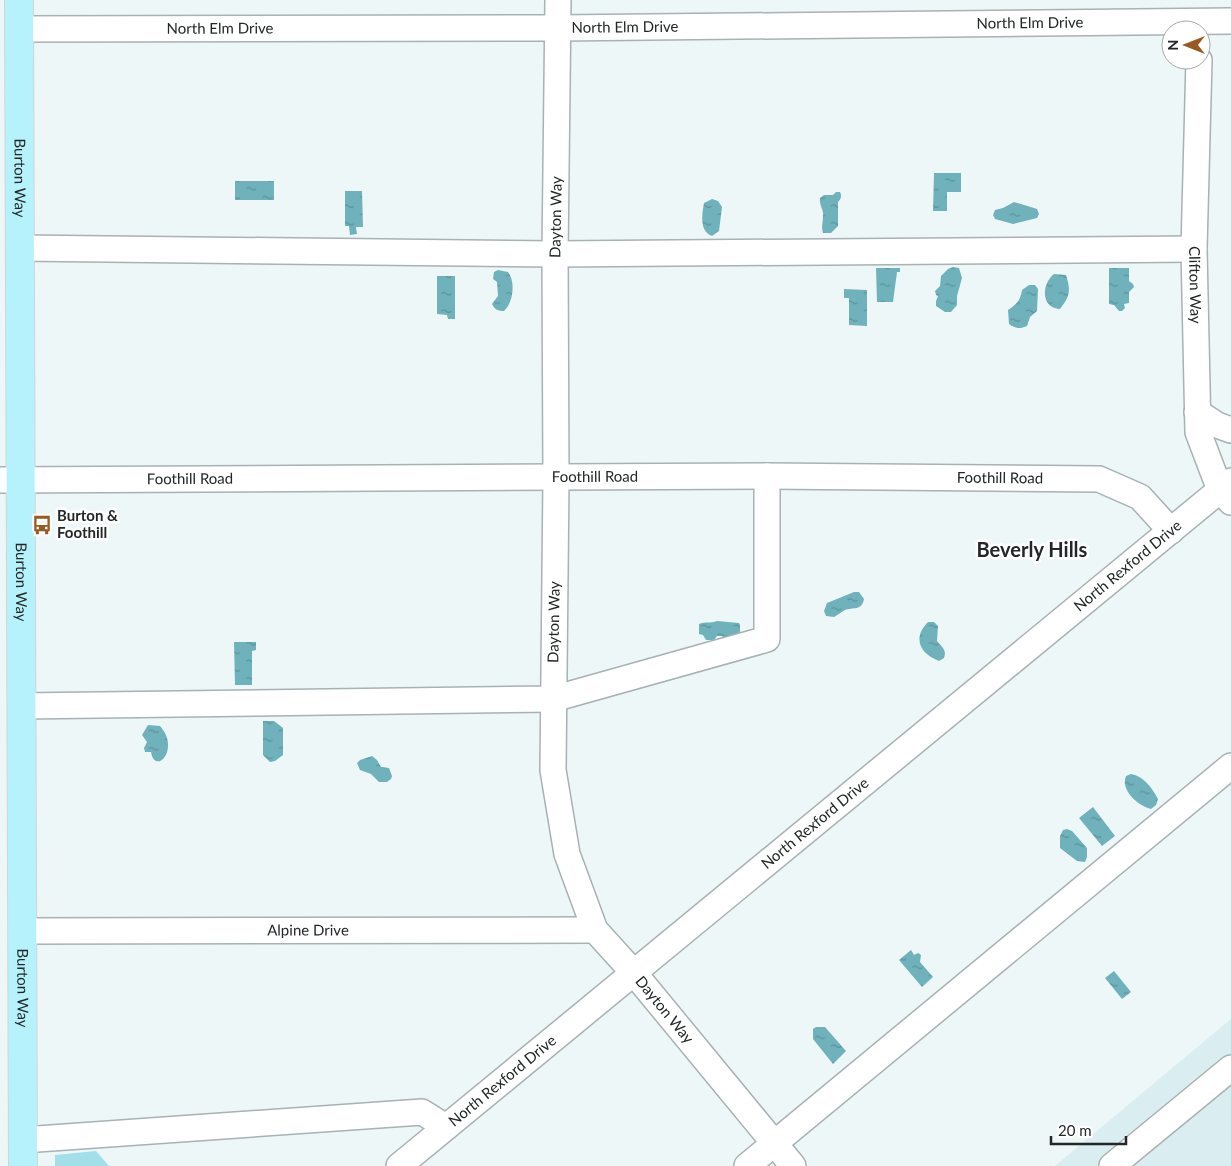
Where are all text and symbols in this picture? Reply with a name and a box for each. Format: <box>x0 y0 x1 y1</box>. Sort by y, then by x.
street label: North Elm Drive <box>976 13 1084 32</box>
street label: North Elm Drive <box>571 17 679 36</box>
street label: North Elm Drive <box>167 19 274 37</box>
north arrow <box>1161 20 1211 70</box>
text: N <box>1164 40 1181 50</box>
street label: Burton Way <box>11 138 30 218</box>
street label: Dayton Way <box>545 176 565 258</box>
street label: Clifton Way <box>1186 246 1206 324</box>
street label: Foothill Road <box>552 467 638 485</box>
street label: Foothill Road <box>957 468 1043 486</box>
street label: Foothill Road <box>147 469 233 487</box>
place label: Burton & Foothill <box>57 506 118 541</box>
bus stop icon: Burton & Foothill <box>31 514 53 536</box>
street label: North Rexford Drive <box>1070 516 1185 615</box>
district label: Beverly Hills <box>977 537 1088 561</box>
street label: Burton Way <box>13 542 31 622</box>
street label: Dayton Way <box>543 581 563 663</box>
street label: North Rexford Drive <box>757 773 872 872</box>
street label: Alpine Drive <box>267 920 349 939</box>
street label: Burton Way <box>14 948 33 1028</box>
street label: Dayton Way <box>632 972 698 1047</box>
street label: North Rexford Drive <box>444 1031 559 1130</box>
scale bar <box>1051 1114 1126 1146</box>
text: 20 m <box>1058 1121 1092 1139</box>

